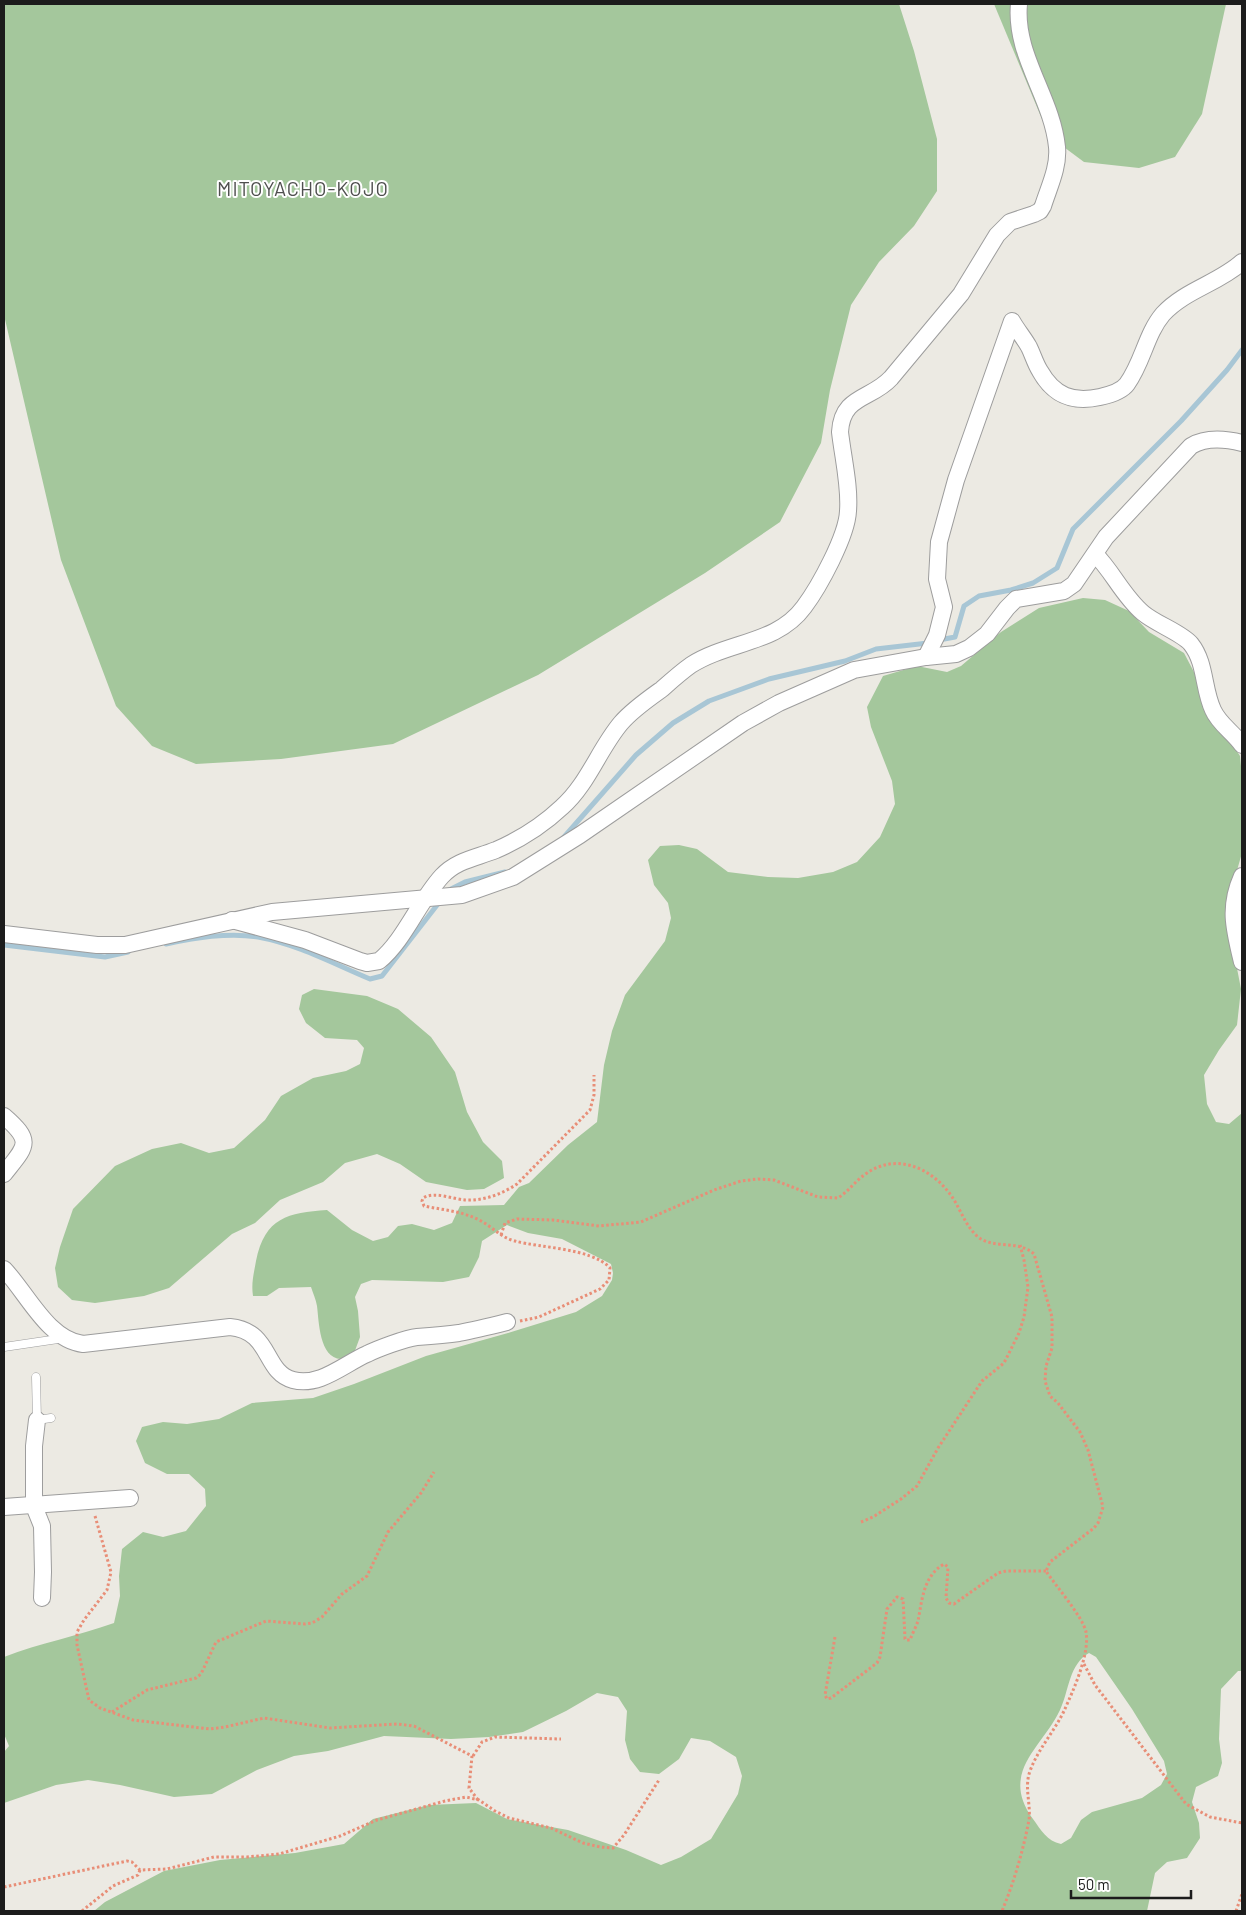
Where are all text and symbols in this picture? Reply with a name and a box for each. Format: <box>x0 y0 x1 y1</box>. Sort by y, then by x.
district label: MITOYACHO-KOJO <box>217 176 389 200</box>
scale bar <box>1071 1868 1191 1900</box>
text: 50 m <box>1078 1875 1110 1893</box>

